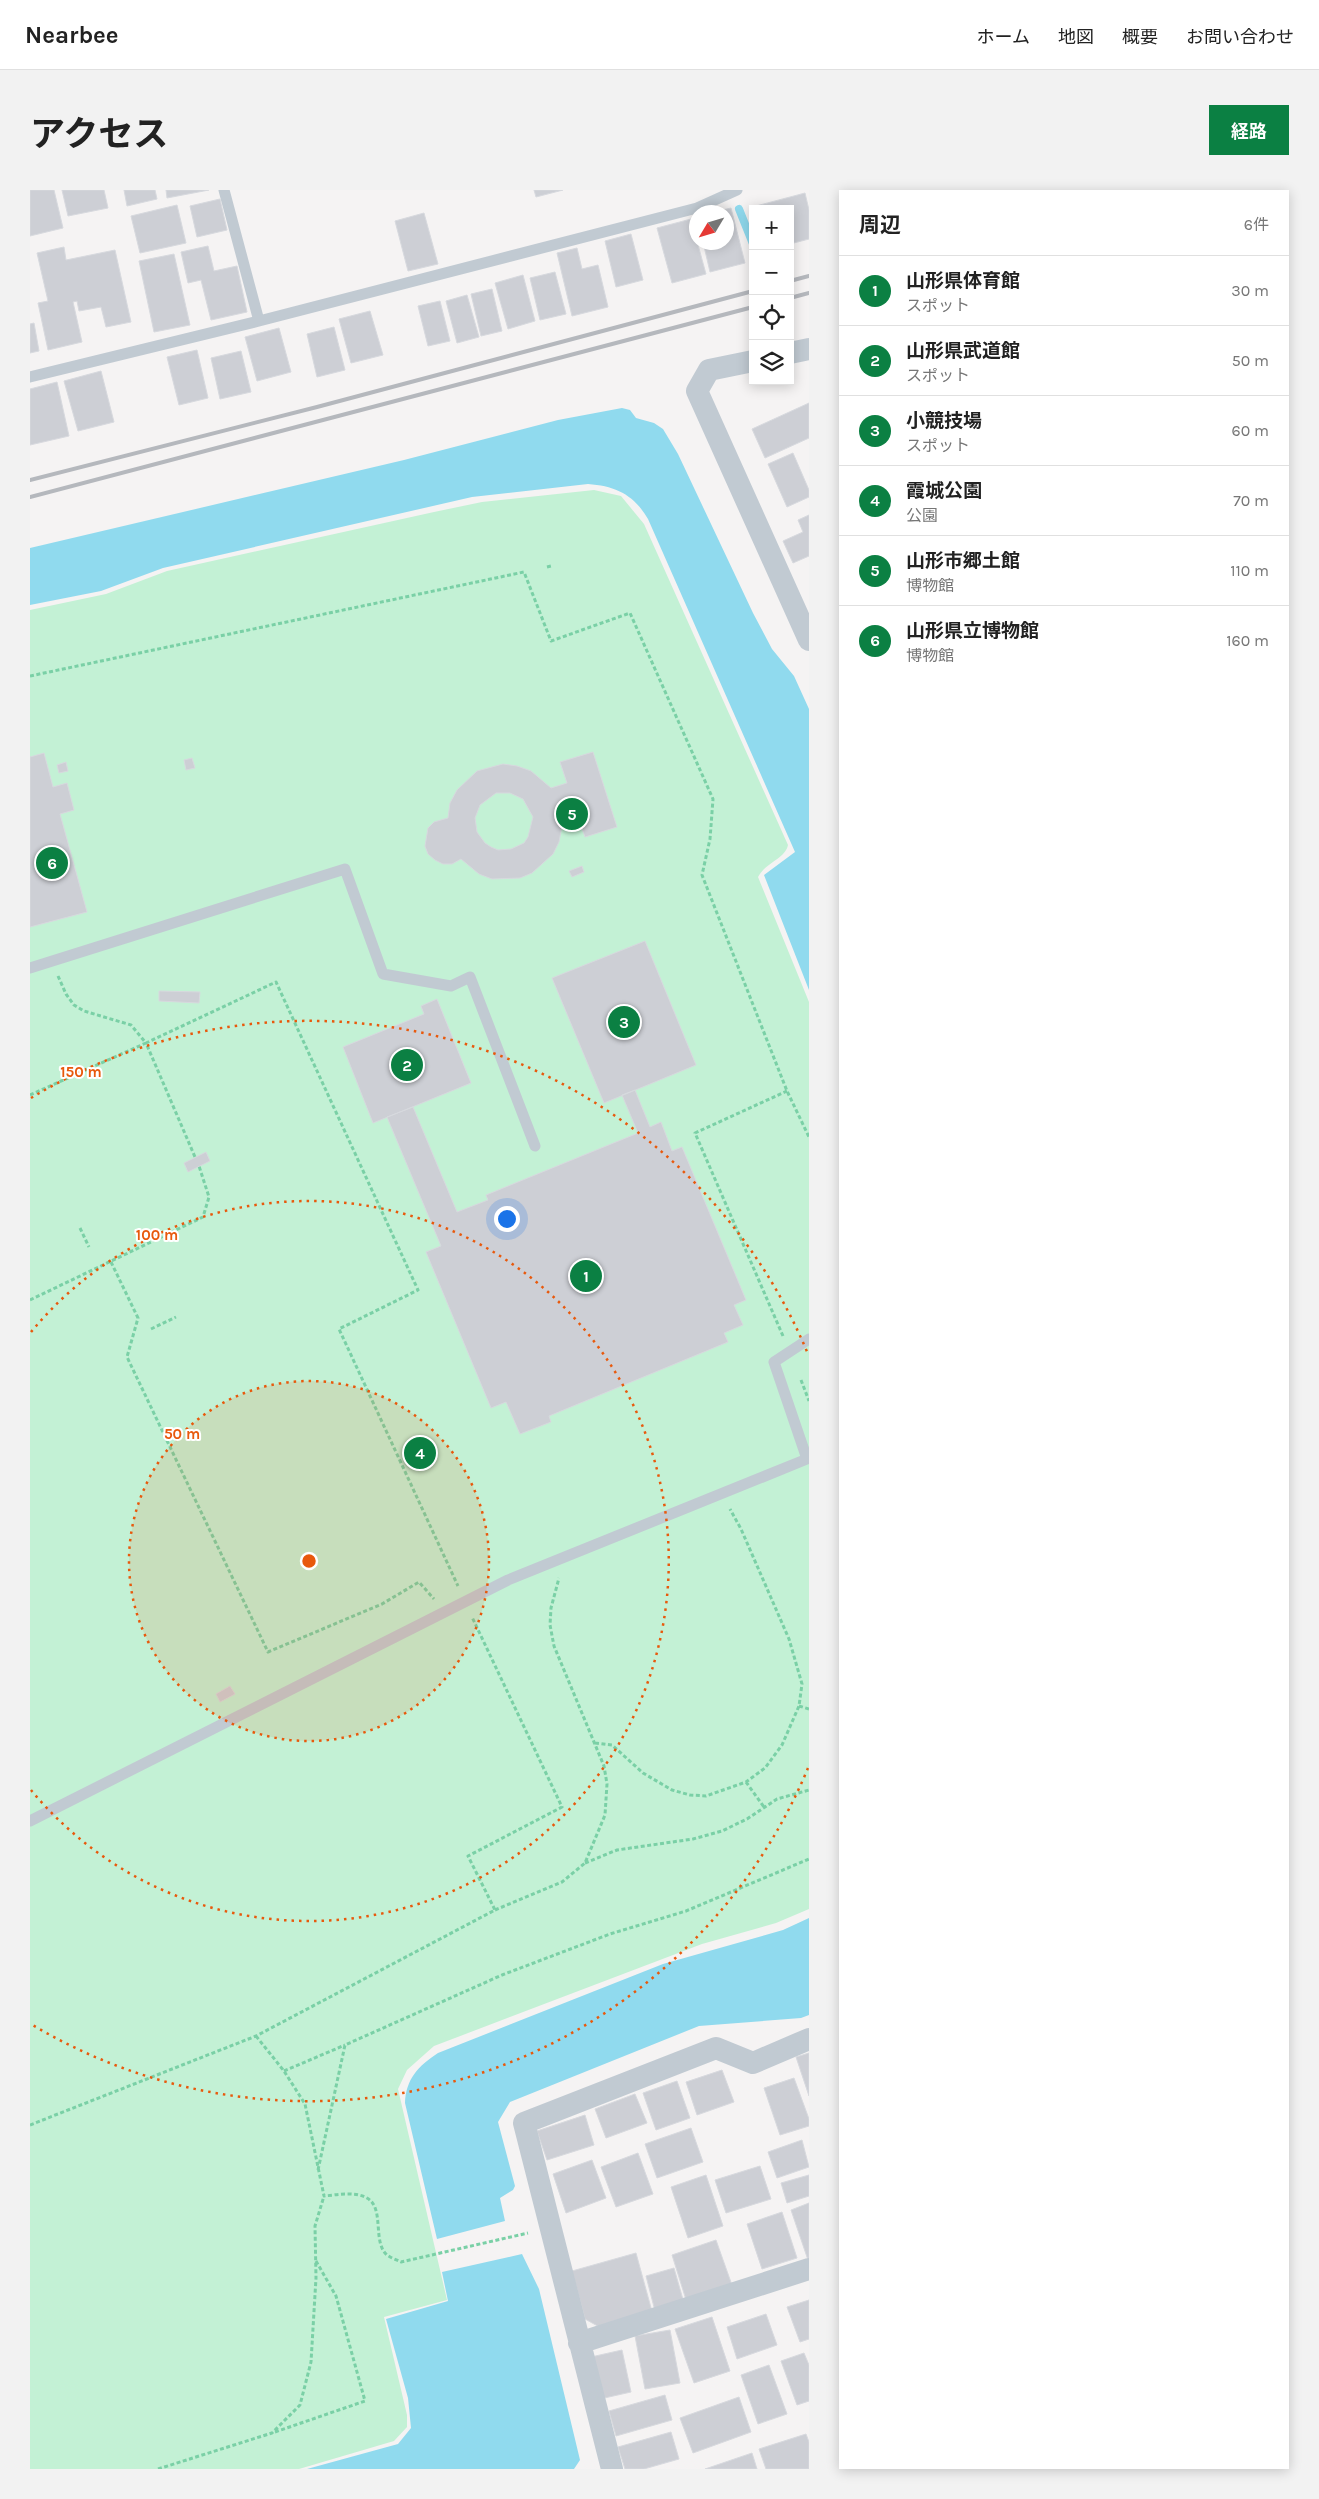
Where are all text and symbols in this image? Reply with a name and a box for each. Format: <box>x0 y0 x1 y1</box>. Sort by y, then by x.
text: Nearbee <box>25 21 119 49</box>
text: ホーム <box>977 26 1030 48</box>
text: 地図 <box>1058 26 1094 48</box>
text: 概要 <box>1122 26 1158 48</box>
text: お問い合わせ <box>1186 26 1294 48</box>
button: 経路 <box>1209 105 1289 155</box>
text: アクセス <box>30 114 168 155</box>
north arrow <box>689 205 734 250</box>
map controls <box>749 205 794 385</box>
button: + <box>749 205 794 250</box>
text: 周辺 <box>859 213 901 237</box>
text: 6件 <box>1244 215 1269 234</box>
button: − <box>749 250 794 295</box>
text: 山形県体育館 <box>906 270 1020 292</box>
text: 1 <box>872 281 878 300</box>
text: 30 m <box>1231 281 1269 300</box>
button: locate <box>749 295 794 340</box>
text: スポット <box>906 296 970 315</box>
button: layers <box>749 340 794 385</box>
text: 山形県武道館 <box>906 340 1020 362</box>
text: 2 <box>870 351 880 370</box>
text: 50 m <box>1232 351 1269 370</box>
text: スポット <box>906 366 970 385</box>
text: 小競技場 <box>906 410 982 432</box>
text: 3 <box>870 421 880 440</box>
text: 60 m <box>1232 421 1269 440</box>
text: スポット <box>906 436 970 455</box>
text: 霞城公園 <box>906 480 982 502</box>
text: 4 <box>870 491 880 510</box>
text: 70 m <box>1233 491 1269 510</box>
text: 公園 <box>906 506 938 525</box>
text: 山形市郷土館 <box>906 550 1020 572</box>
text: 5 <box>870 561 880 580</box>
text: 110 m <box>1230 561 1269 580</box>
text: 博物館 <box>906 576 954 595</box>
text: 山形県立博物館 <box>906 620 1039 642</box>
text: 6 <box>870 631 880 650</box>
text: 160 m <box>1226 631 1269 650</box>
text: 博物館 <box>906 646 954 665</box>
pin: 5 <box>556 795 588 833</box>
pin: 6 <box>36 844 68 882</box>
pin: 3 <box>608 1003 640 1041</box>
pin: 2 <box>391 1046 423 1084</box>
text: 150 m <box>60 1063 102 1081</box>
your location <box>494 1206 520 1232</box>
text: 100 m <box>136 1226 178 1244</box>
pin: 1 <box>570 1257 602 1295</box>
text: 50 m <box>164 1425 200 1443</box>
pin: 4 <box>404 1434 436 1472</box>
centre of rings <box>300 1552 318 1570</box>

